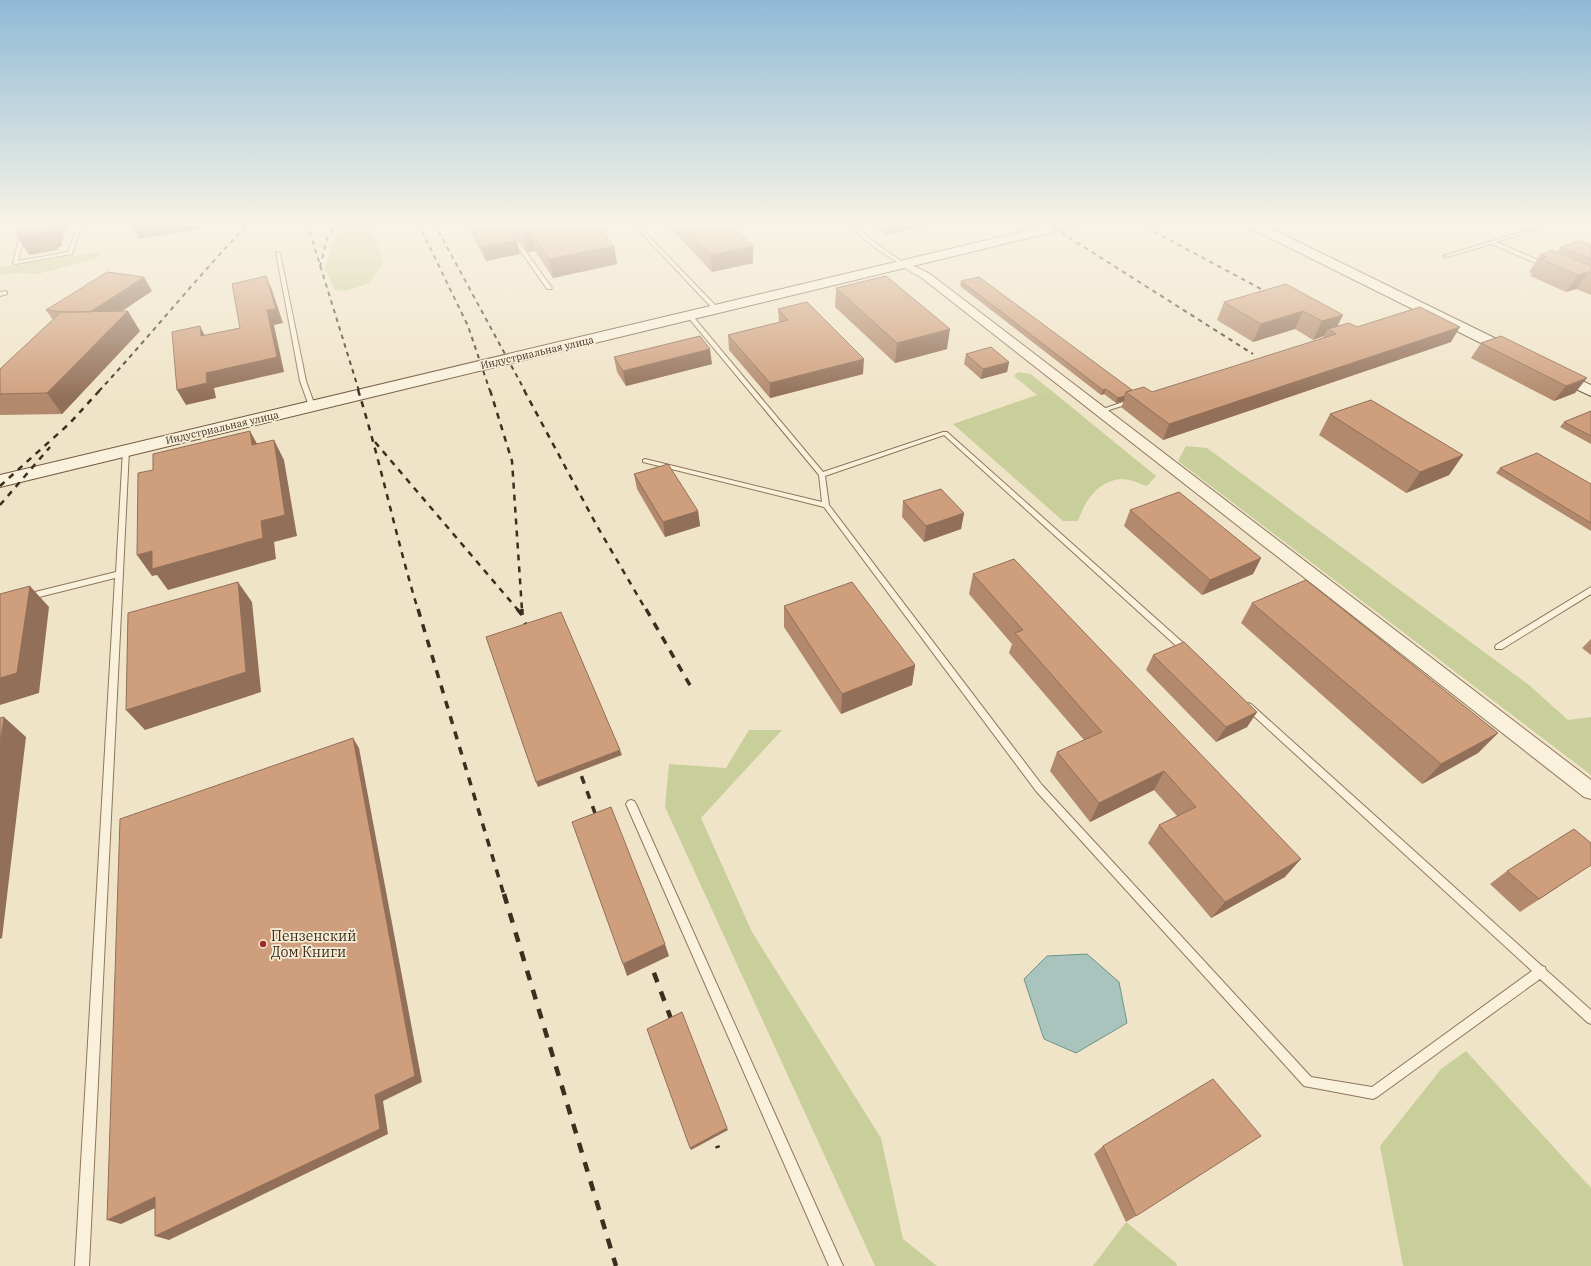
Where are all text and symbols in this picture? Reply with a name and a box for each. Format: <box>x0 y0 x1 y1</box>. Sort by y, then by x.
street label: Индустриальная улица <box>479 333 596 372</box>
street label: Индустриальная улица <box>164 408 281 447</box>
place label: Пензенский Дом Книги <box>271 927 356 961</box>
marker: Пензенский Дом Книги <box>258 939 268 949</box>

